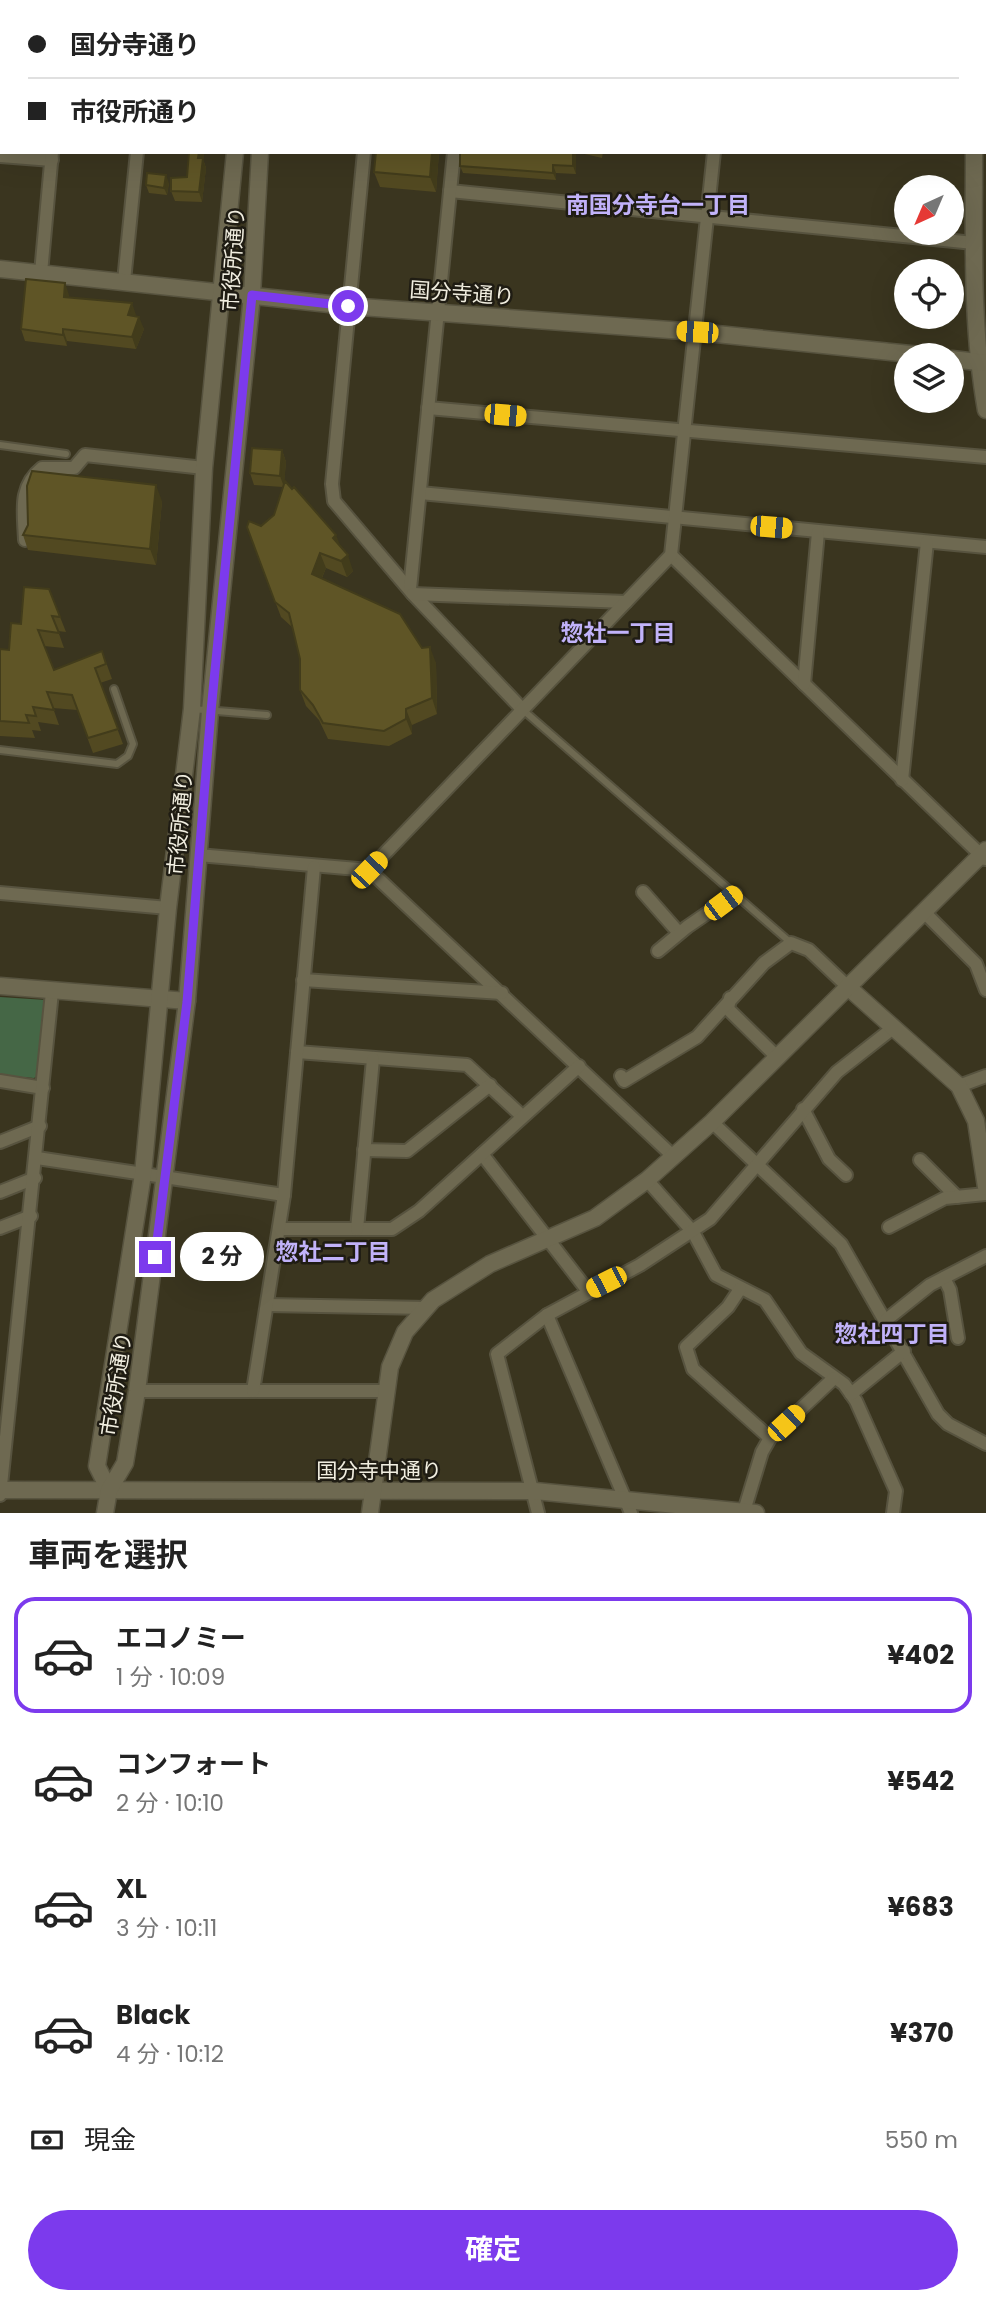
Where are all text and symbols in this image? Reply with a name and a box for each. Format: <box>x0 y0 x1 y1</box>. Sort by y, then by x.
text: 国分寺通り <box>70 27 200 63</box>
text: 市役所通り <box>70 94 200 130</box>
north arrow <box>894 175 964 245</box>
map controls <box>894 175 964 413</box>
district label: 南国分寺台一丁目 <box>566 189 750 221</box>
street label: 市役所通り <box>215 206 251 312</box>
button: locate <box>894 259 964 329</box>
street label: 国分寺通り <box>409 275 515 311</box>
route start <box>332 290 364 322</box>
car <box>676 320 719 344</box>
button: layers <box>894 343 964 413</box>
car <box>484 403 527 427</box>
car <box>750 515 793 539</box>
district label: 惣社一丁目 <box>561 617 676 649</box>
street label: 市役所通り <box>161 769 199 877</box>
car <box>347 848 392 892</box>
car <box>700 882 747 924</box>
callout: 2 分 <box>180 1232 264 1282</box>
district label: 惣社二丁目 <box>276 1236 391 1268</box>
text: 2 分 <box>201 1240 243 1272</box>
route end <box>139 1241 171 1273</box>
car <box>583 1263 630 1301</box>
district label: 惣社四丁目 <box>835 1318 950 1350</box>
street label: 市役所通り <box>93 1330 139 1438</box>
car <box>764 1401 809 1445</box>
street label: 国分寺中通り <box>316 1456 442 1485</box>
text: 車両を選択 <box>28 1532 188 1577</box>
text: エコノミー <box>116 1620 246 1656</box>
icon: car <box>32 1624 95 1687</box>
text: ¥402 <box>887 1637 954 1673</box>
text: 1 分 · 10:09 <box>116 1661 225 1693</box>
text: コンフォート <box>116 1746 271 1782</box>
icon: car <box>32 1750 95 1813</box>
text: ¥542 <box>887 1763 954 1799</box>
text: 2 分 · 10:10 <box>116 1787 224 1819</box>
text: XL <box>116 1871 147 1907</box>
icon: car <box>32 1876 95 1939</box>
text: ¥683 <box>887 1889 954 1925</box>
text: 3 分 · 10:11 <box>116 1912 217 1944</box>
text: Black <box>116 1997 190 2033</box>
icon: car <box>32 2002 95 2065</box>
text: ¥370 <box>890 2015 954 2051</box>
text: 4 分 · 10:12 <box>116 2038 224 2070</box>
icon: cash <box>28 2121 66 2159</box>
text: 現金 <box>84 2122 136 2158</box>
text: 550 m <box>885 2124 958 2156</box>
button: 確定 <box>28 2210 958 2290</box>

